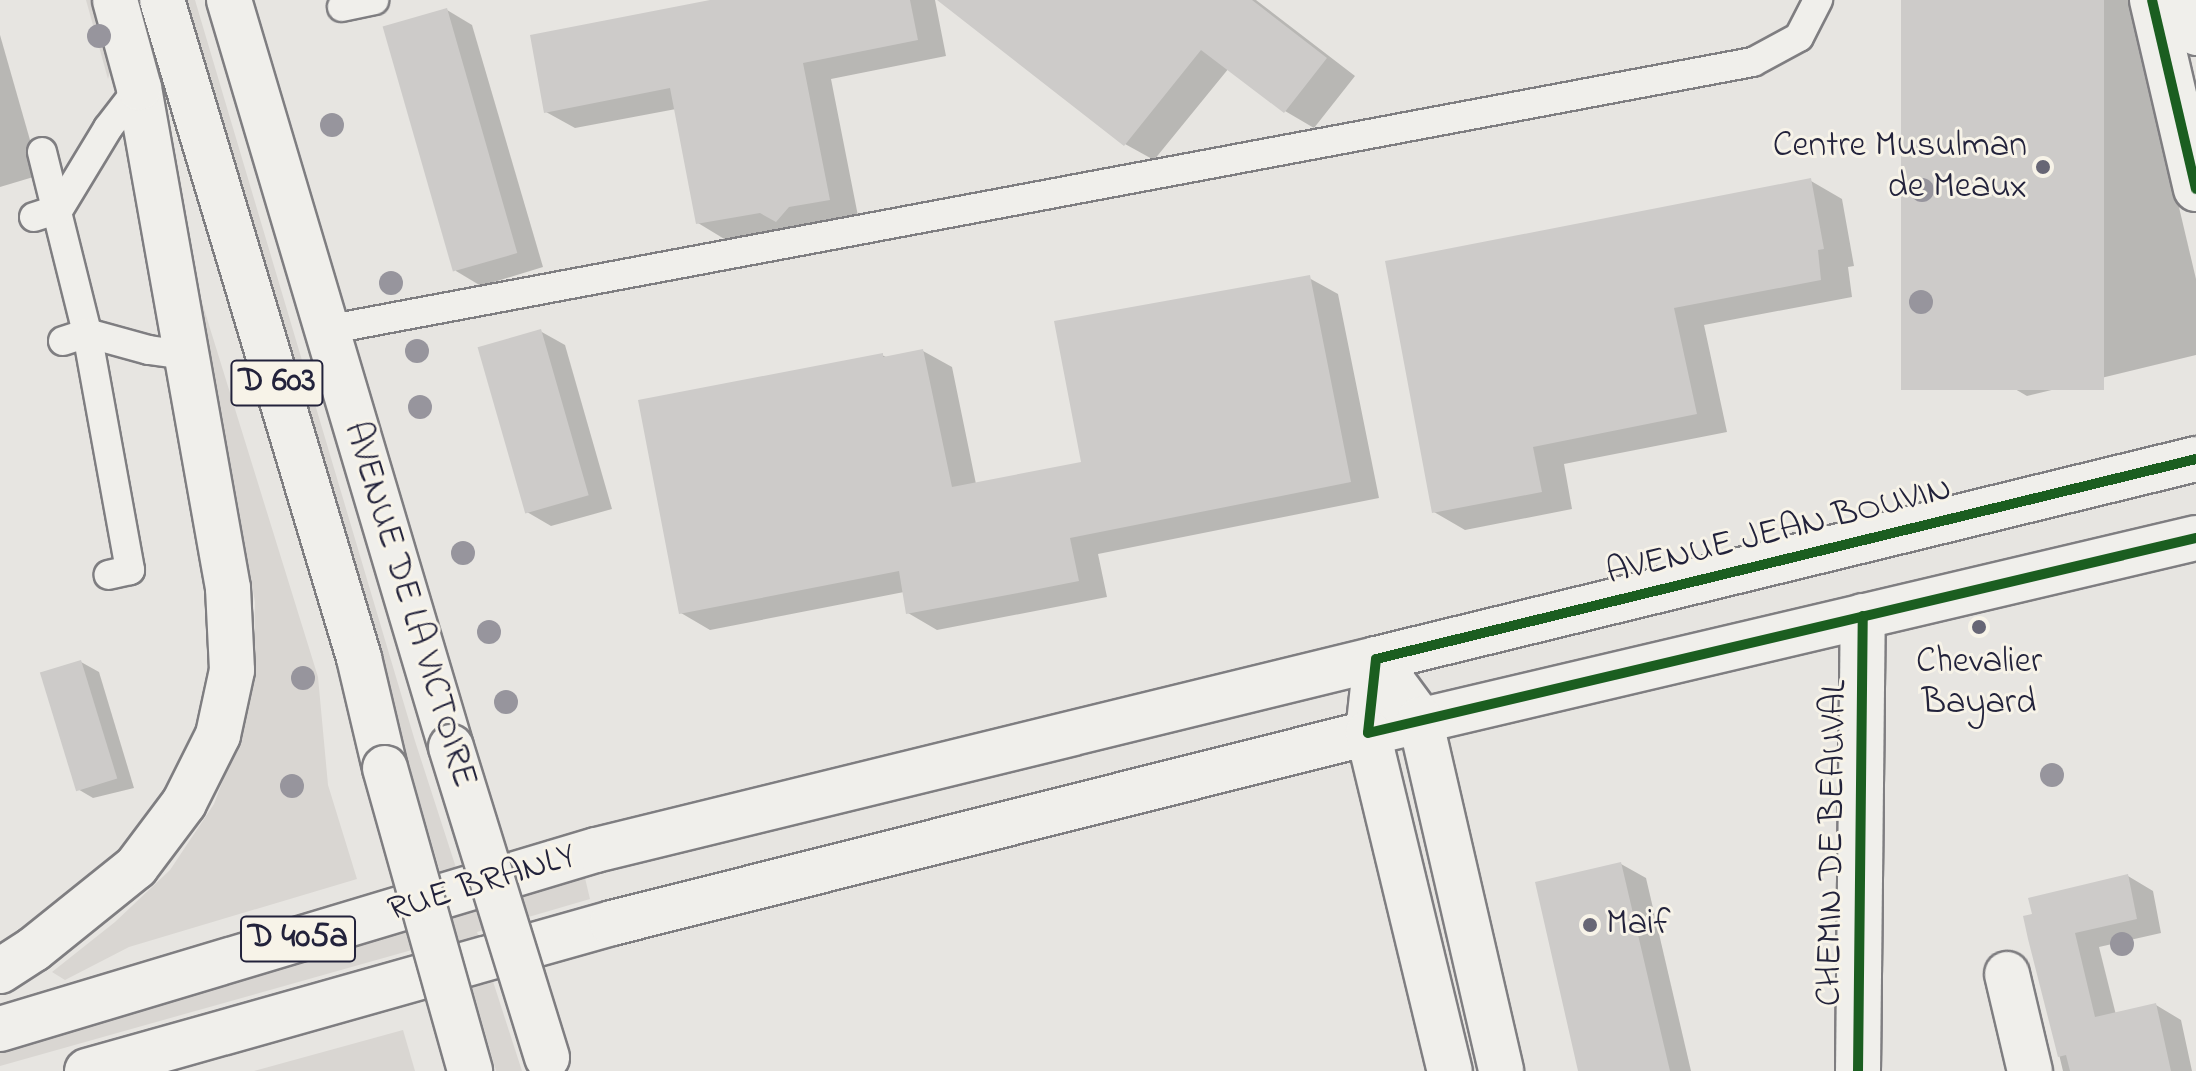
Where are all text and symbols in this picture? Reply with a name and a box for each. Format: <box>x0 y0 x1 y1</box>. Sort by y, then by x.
place label: Centre Musulman de Meaux <box>1773 124 2027 209</box>
marker: Centre Musulman de Meaux <box>2034 158 2052 176</box>
road number: D 603 <box>229 353 325 413</box>
street label: AVENUE DE LA VICTOIRE <box>333 417 485 793</box>
street label: AVENUE JEAN BOUVIN <box>1602 468 1956 596</box>
marker: Chevalier Bayard <box>1970 618 1988 636</box>
place label: Chevalier Bayard <box>1916 640 2042 725</box>
street label: CHEMIN DE BEAUVAL <box>1809 679 1857 1007</box>
street label: RUE BRANLY <box>383 835 581 933</box>
place label: Maif <box>1606 903 1670 947</box>
road number: D 405a <box>240 909 356 969</box>
marker: Maif <box>1581 916 1599 934</box>

